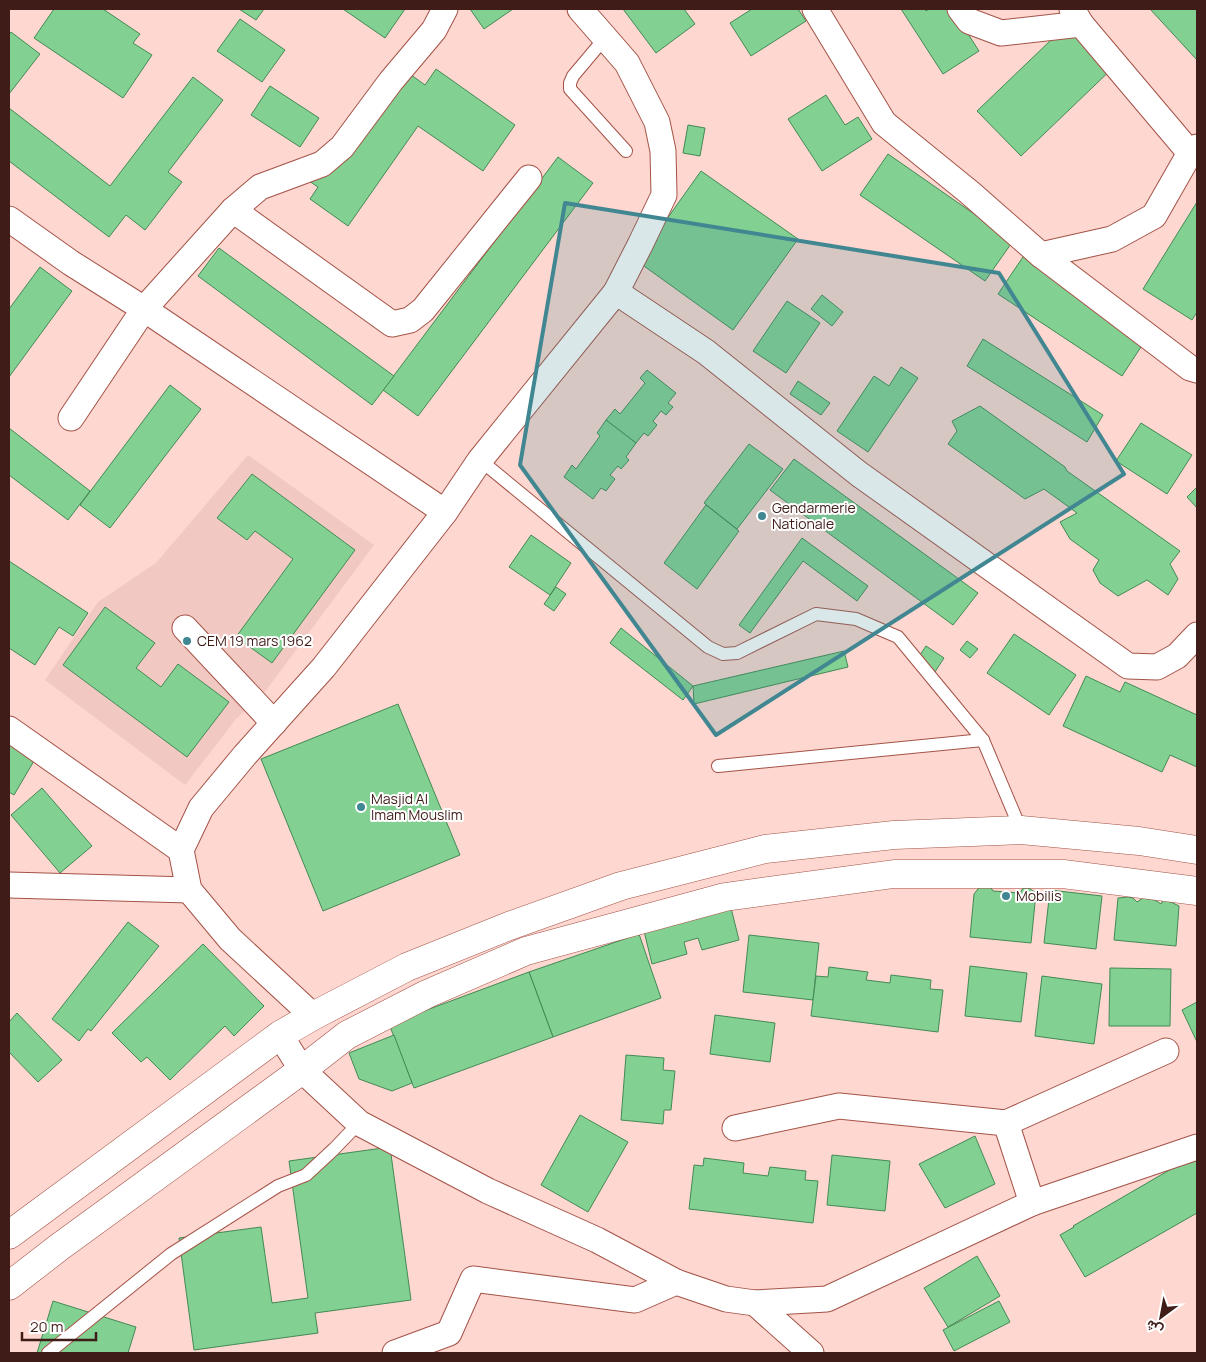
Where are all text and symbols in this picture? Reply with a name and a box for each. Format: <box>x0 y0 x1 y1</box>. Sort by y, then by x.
place label: Gendarmerie Nationale <box>772 498 856 533</box>
marker: Gendarmerie Nationale <box>756 510 768 522</box>
place label: CEM 19 mars 1962 <box>197 631 312 650</box>
marker: CEM 19 mars 1962 <box>181 635 193 647</box>
place label: Masjid Al Imam Mouslim <box>371 789 463 824</box>
marker: Masjid Al Imam Mouslim <box>355 801 367 813</box>
place label: Mobilis <box>1016 886 1062 905</box>
marker: Mobilis <box>1000 890 1012 902</box>
north arrow <box>1136 1292 1186 1342</box>
scale bar <box>22 1310 96 1342</box>
text: 20 m <box>30 1316 63 1337</box>
text: ش <box>1142 1316 1166 1341</box>

